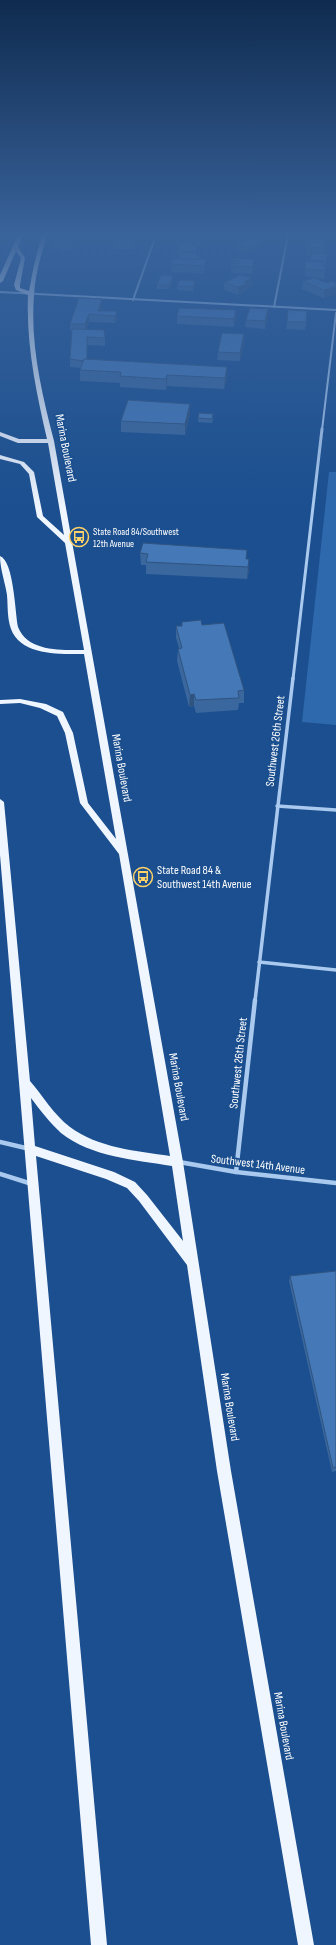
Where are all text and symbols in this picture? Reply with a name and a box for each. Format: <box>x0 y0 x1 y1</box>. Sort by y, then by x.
street label: Marina Boulevard <box>52 413 79 483</box>
bus stop icon: State Road 84/Southwest 12th Avenue <box>68 526 90 548</box>
place label: State Road 84/Southwest 12th Avenue <box>93 526 179 550</box>
street label: Southwest 26th Street <box>262 694 289 787</box>
street label: Marina Boulevard <box>108 733 135 803</box>
place label: State Road 84 & Southwest 14th Avenue <box>157 863 252 892</box>
bus stop icon: State Road 84 & Southwest 14th Avenue <box>132 866 154 888</box>
street label: Southwest 26th Street <box>226 1016 251 1109</box>
street label: Marina Boulevard <box>165 1052 192 1122</box>
street label: Southwest 14th Avenue <box>210 1151 306 1178</box>
street label: Marina Boulevard <box>217 1372 242 1442</box>
street label: Marina Boulevard <box>270 1691 297 1761</box>

